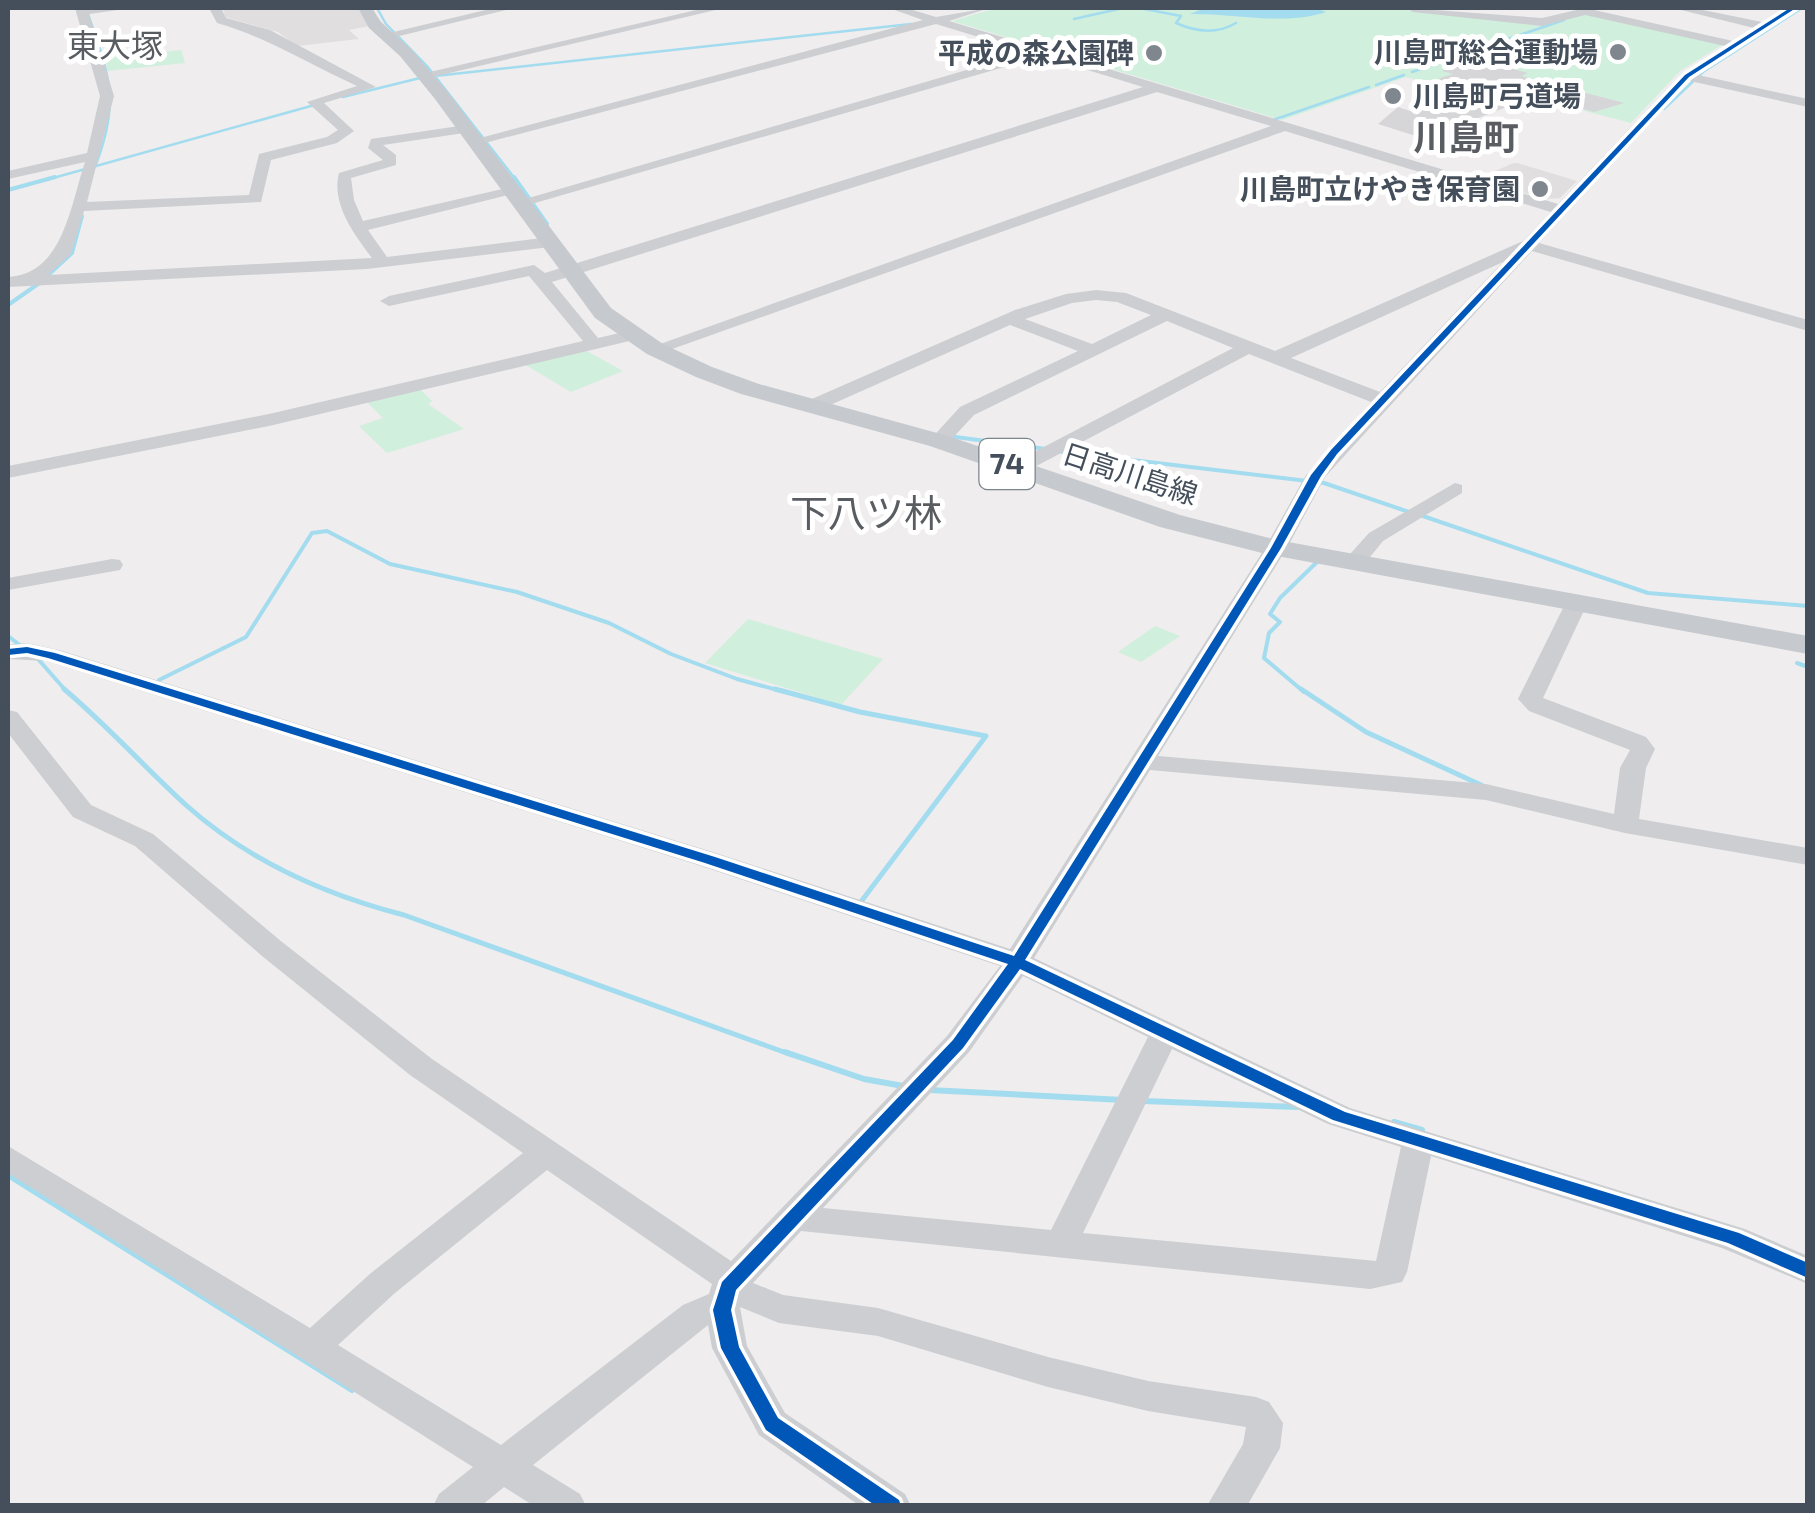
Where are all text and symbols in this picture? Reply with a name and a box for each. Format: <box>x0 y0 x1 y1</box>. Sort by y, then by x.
district label: 東大塚 <box>67 25 163 63</box>
place label: 川島町総合運動場 <box>1374 34 1598 68</box>
place label: 平成の森公園碑 <box>938 35 1134 69</box>
marker: 川島町総合運動場 <box>1607 41 1629 63</box>
marker: 平成の森公園碑 <box>1143 42 1165 64</box>
place label: 川島町弓道場 <box>1413 78 1581 112</box>
marker: 川島町弓道場 <box>1382 85 1404 107</box>
district label: 川島町 <box>1413 115 1519 157</box>
place label: 川島町立けやき保育園 <box>1240 171 1520 205</box>
marker: 川島町立けやき保育園 <box>1529 178 1551 200</box>
street label: 日高川島線 <box>1058 435 1202 511</box>
road number: 74 <box>980 439 1034 489</box>
district label: 下八ツ林 <box>790 489 942 535</box>

